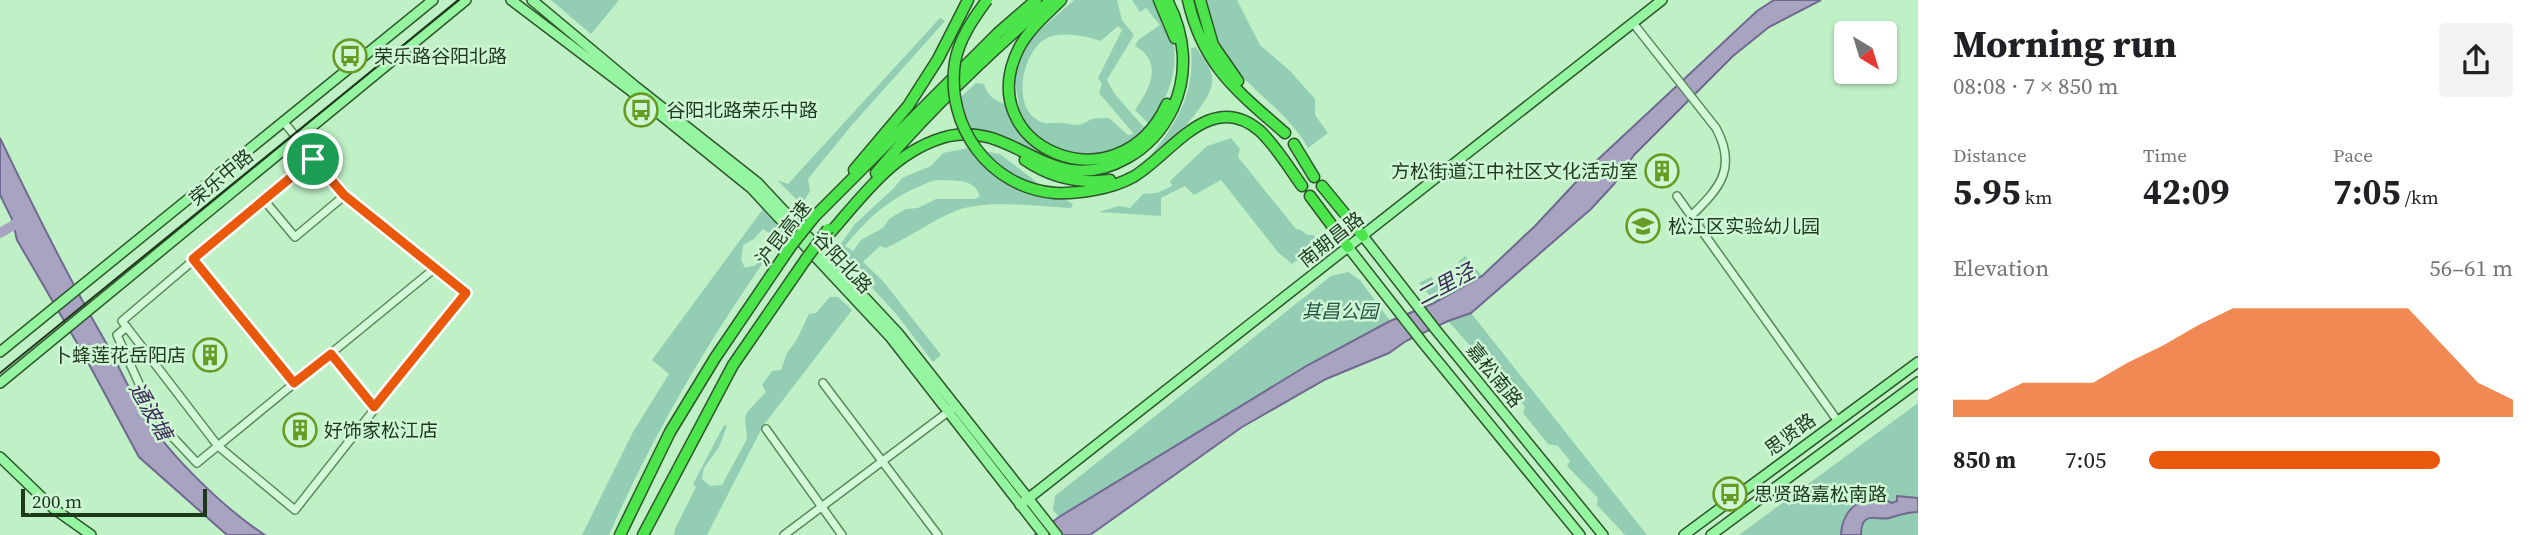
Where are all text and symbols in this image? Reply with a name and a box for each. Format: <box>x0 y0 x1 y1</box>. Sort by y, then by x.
text: Morning run <box>1953 18 2177 70</box>
north arrow <box>1834 21 1897 84</box>
map controls <box>1834 21 1897 84</box>
button: share <box>2439 23 2513 97</box>
bus stop icon: 荣乐路谷阳北路 <box>331 37 369 75</box>
place label: 荣乐路谷阳北路 <box>374 43 507 69</box>
text: 08:08 · 7 × 850 m <box>1953 70 2119 102</box>
bus stop icon: 谷阳北路荣乐中路 <box>622 91 660 129</box>
place label: 谷阳北路荣乐中路 <box>666 97 818 123</box>
pin <box>283 129 343 189</box>
icon: arrive <box>294 140 332 178</box>
text: Distance <box>1953 142 2027 168</box>
text: Time <box>2143 142 2187 168</box>
text: Pace <box>2333 142 2373 168</box>
street label: 荣乐中路 <box>184 143 258 211</box>
building icon: 方松街道江中社区文化活动室 <box>1643 152 1681 190</box>
place label: 方松街道江中社区文化活动室 <box>1391 158 1638 184</box>
text: 5.95 <box>1953 168 2020 216</box>
text: 42:09 <box>2143 168 2229 216</box>
text: 7:05 <box>2333 168 2400 216</box>
text: km <box>2020 184 2052 210</box>
text: /km <box>2400 184 2439 210</box>
street label: 沪昆高速 <box>749 195 817 271</box>
street label: 南期昌路 <box>1293 205 1369 273</box>
school or university icon: 松江区实验幼儿园 <box>1624 207 1662 245</box>
place label: 松江区实验幼儿园 <box>1668 213 1820 239</box>
street label: 谷阳北路 <box>808 225 878 299</box>
text: Elevation <box>1953 252 2049 284</box>
text: 56–61 m <box>2429 252 2513 284</box>
water label: 二里泾 <box>1410 255 1481 312</box>
park label: 其昌公园 <box>1302 298 1381 324</box>
building icon: 卜蜂莲花岳阳店 <box>191 336 229 374</box>
street label: 嘉松南路 <box>1461 337 1529 413</box>
place label: 卜蜂莲花岳阳店 <box>53 342 186 368</box>
water label: 通波塘 <box>123 376 181 448</box>
street label: 思贤路 <box>1759 407 1821 461</box>
building icon: 好饰家松江店 <box>281 411 319 449</box>
place label: 好饰家松江店 <box>324 417 438 443</box>
text: 850 m <box>1953 444 2016 476</box>
text: 7:05 <box>2065 444 2106 476</box>
bus stop icon: 思贤路嘉松南路 <box>1711 475 1749 513</box>
place label: 思贤路嘉松南路 <box>1754 481 1887 507</box>
scale bar <box>21 486 206 518</box>
text: 200 m <box>32 488 82 514</box>

